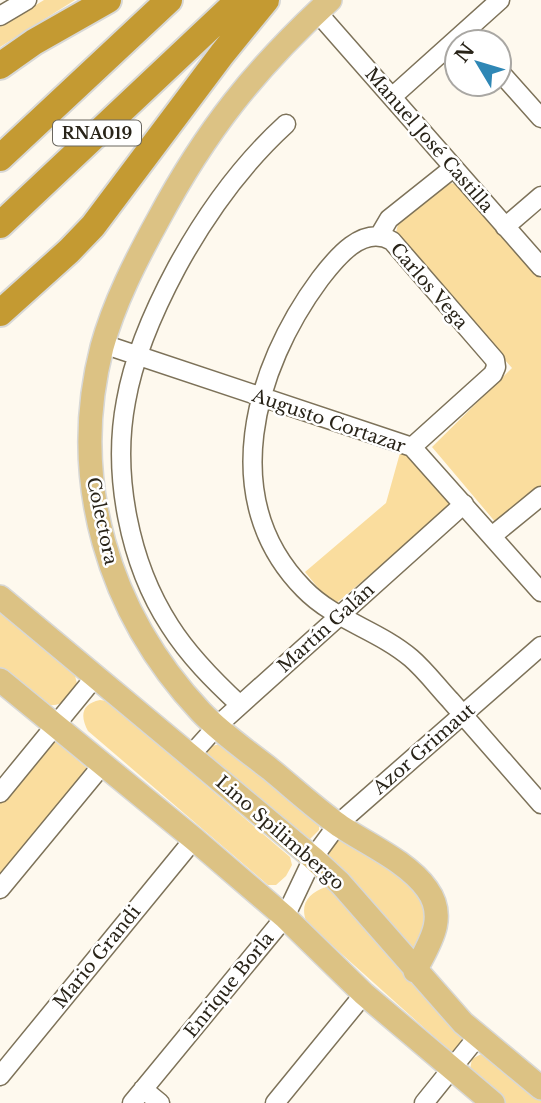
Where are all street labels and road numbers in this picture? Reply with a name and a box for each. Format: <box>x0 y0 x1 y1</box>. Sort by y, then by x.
street label: Manuel José Castilla <box>360 63 498 217</box>
road number: RNA019 <box>53 120 141 146</box>
street label: Carlos Vega <box>386 238 472 334</box>
street label: Augusto Cortazar <box>249 384 409 458</box>
street label: Colectora <box>82 475 122 567</box>
street label: Martín Galán <box>273 579 379 677</box>
street label: Azor Grimaut <box>368 699 479 800</box>
street label: Lino Spilimbergo <box>211 771 349 895</box>
street label: Mario Grandi <box>49 901 145 1013</box>
street label: Enrique Borla <box>180 928 278 1042</box>

